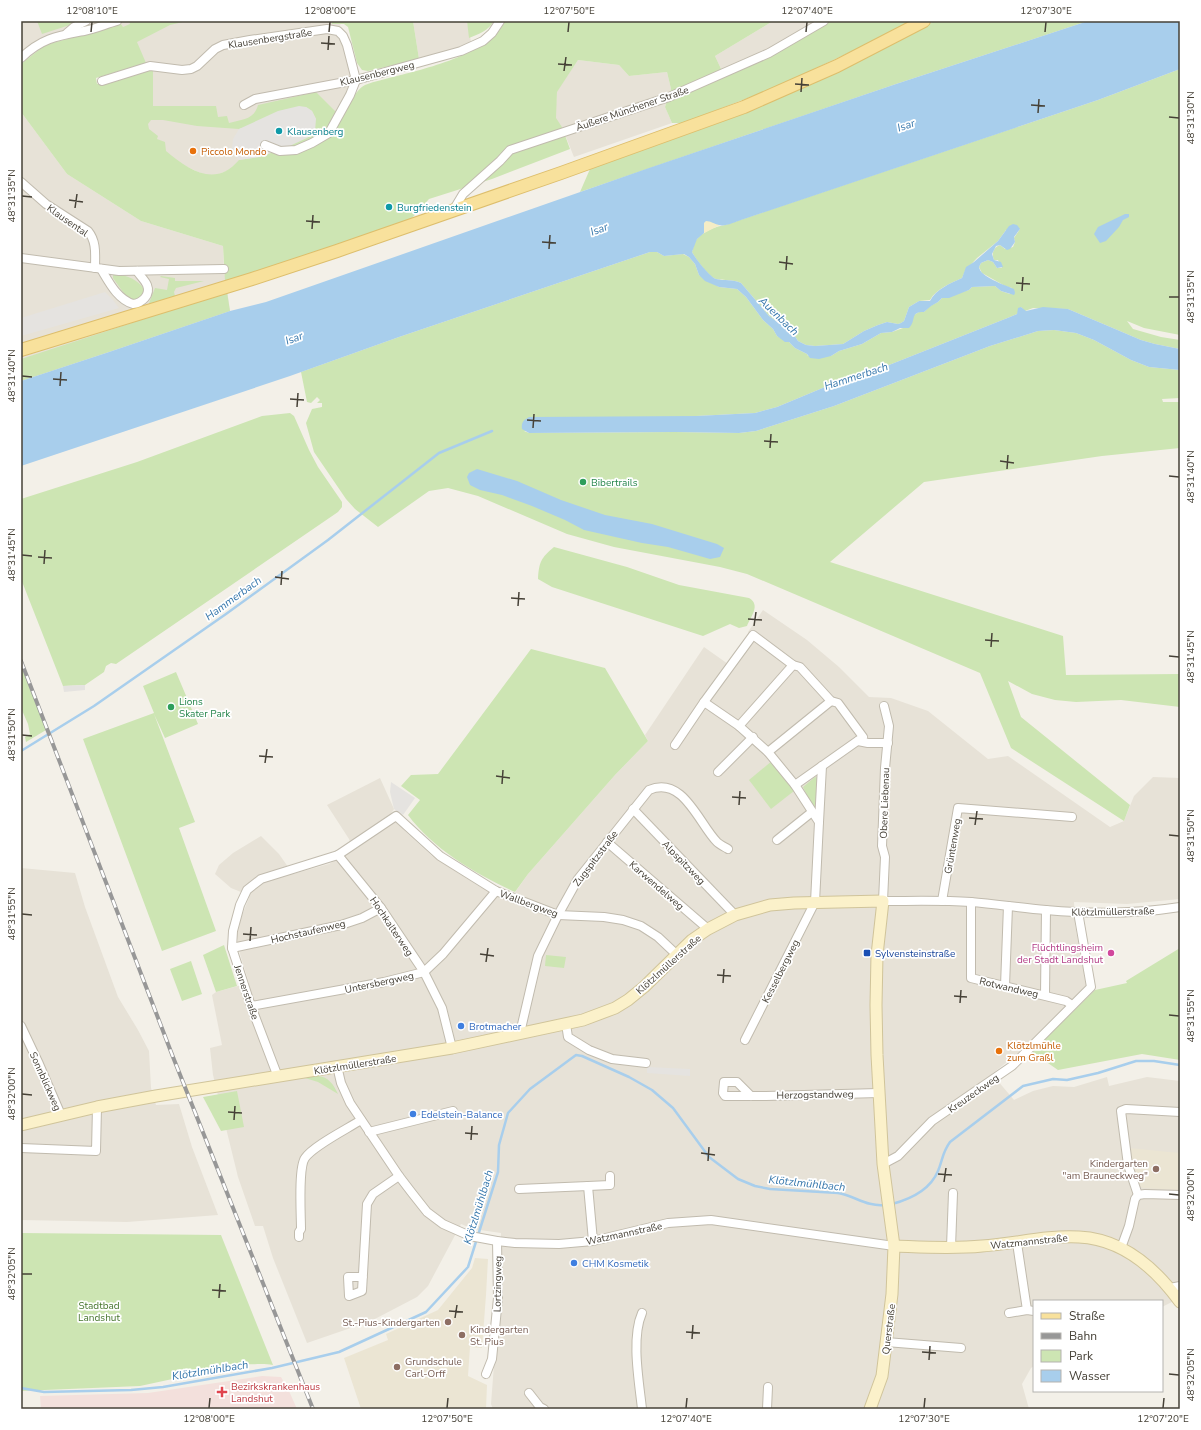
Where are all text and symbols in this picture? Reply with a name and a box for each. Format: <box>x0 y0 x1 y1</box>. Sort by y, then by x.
text: 12°08'10"E <box>66 4 118 18</box>
text: 12°08'00"E <box>304 4 356 18</box>
text: 12°07'50"E <box>543 4 595 18</box>
text: 12°07'40"E <box>781 4 833 18</box>
text: 12°07'30"E <box>1020 4 1072 18</box>
street label: Klausenbergstraße <box>227 25 313 53</box>
street label: Klausenbergweg <box>339 58 416 90</box>
street label: Äußere Münchener Straße <box>574 83 691 135</box>
text: 48°31'30"N <box>1184 91 1198 145</box>
water label: Isar <box>895 115 918 135</box>
place label: Klausenberg <box>287 125 344 139</box>
marker: Klausenberg <box>274 126 284 136</box>
place label: Piccolo Mondo <box>201 145 267 159</box>
marker: Piccolo Mondo <box>188 146 198 156</box>
text: 48°31'35"N <box>5 169 19 223</box>
street label: Klausental <box>44 201 91 240</box>
place label: Burgfriedenstein <box>397 201 472 215</box>
marker: Burgfriedenstein <box>384 202 394 212</box>
water label: Isar <box>588 219 611 240</box>
text: 48°31'35"N <box>1184 270 1198 324</box>
water label: Auenbach <box>755 293 802 339</box>
water label: Isar <box>283 328 306 349</box>
text: 48°31'40"N <box>5 349 19 403</box>
water label: Hammerbach <box>822 359 890 394</box>
text: 48°31'40"N <box>1184 450 1198 504</box>
place label: Bibertrails <box>591 476 638 490</box>
marker: Bibertrails <box>578 477 588 487</box>
text: 48°31'45"N <box>5 528 19 582</box>
water label: Hammerbach <box>202 573 265 624</box>
text: 48°31'45"N <box>1184 630 1198 684</box>
place label: Lions Skater Park <box>179 695 231 721</box>
marker: Lions Skater Park <box>166 702 176 712</box>
text: 48°31'50"N <box>5 708 19 762</box>
street label: Obere Liebenau <box>877 767 893 839</box>
text: 48°31'50"N <box>1184 809 1198 863</box>
street label: Grüntenweg <box>941 817 965 875</box>
street label: Zugspitzstraße <box>570 828 622 890</box>
street label: Alpspitzweg <box>659 837 708 888</box>
street label: Karwendelweg <box>626 858 687 914</box>
text: 48°31'55"N <box>5 887 19 941</box>
street label: Wallbergweg <box>497 887 560 921</box>
street label: Hochkalterweg <box>366 894 416 959</box>
street label: Klötzlmüllerstraße <box>1071 904 1155 920</box>
street label: Hochstaufenweg <box>269 917 347 947</box>
street label: Klötzlmüllerstraße <box>633 932 704 998</box>
street label: Kesselbergweg <box>759 937 803 1006</box>
place label: Flüchtlingsheim der Stadt Landshut <box>1017 941 1103 967</box>
place label: Sylvensteinstraße <box>875 947 955 961</box>
marker: Sylvensteinstraße <box>862 948 872 958</box>
marker: Flüchtlingsheim der Stadt Landshut <box>1106 948 1116 958</box>
street label: Jennerstraße <box>230 962 262 1022</box>
street label: Untersbergweg <box>343 969 415 997</box>
street label: Rotwandweg <box>978 974 1040 1002</box>
text: 48°31'55"N <box>1184 989 1198 1043</box>
place label: Brotmacher <box>469 1020 522 1034</box>
marker: Brotmacher <box>456 1021 466 1031</box>
place label: Klötzlmühle zum Graßl <box>1007 1039 1061 1065</box>
marker: Klötzlmühle zum Graßl <box>994 1046 1004 1056</box>
street label: Sonnblickweg <box>26 1050 64 1113</box>
street label: Klötzlmüllerstraße <box>313 1052 397 1078</box>
text: 48°32'00"N <box>5 1067 19 1121</box>
street label: Kreuzeckweg <box>945 1071 1002 1117</box>
street label: Herzogstandweg <box>776 1087 854 1103</box>
place label: Edelstein-Balance <box>421 1108 502 1122</box>
marker: Edelstein-Balance <box>408 1109 418 1119</box>
place label: Kindergarten "am Brauneckweg" <box>1063 1157 1148 1183</box>
marker: Kindergarten "am Brauneckweg" <box>1151 1164 1161 1174</box>
water label: Klötzlmühlbach <box>460 1168 497 1246</box>
text: 48°32'00"N <box>1184 1168 1198 1222</box>
water label: Klötzlmühlbach <box>768 1172 846 1195</box>
street label: Watzmannstraße <box>585 1219 664 1249</box>
street label: Watzmannstraße <box>990 1231 1068 1253</box>
text: 48°32'05"N <box>5 1247 19 1301</box>
street label: Lortzingweg <box>491 1256 505 1312</box>
place label: CHM Kosmetik <box>582 1257 650 1271</box>
marker: CHM Kosmetik <box>569 1258 579 1268</box>
park label: Stadtbad Landshut <box>78 1299 120 1325</box>
legend <box>1033 1300 1163 1392</box>
street label: Querstraße <box>879 1303 899 1355</box>
text: Straße <box>1069 1308 1105 1324</box>
place label: St.-Pius-Kindergarten <box>342 1316 440 1330</box>
marker: St.-Pius-Kindergarten <box>443 1317 453 1327</box>
place label: Kindergarten St. Pius <box>470 1323 528 1349</box>
text: Bahn <box>1069 1328 1097 1344</box>
marker: Kindergarten St. Pius <box>457 1330 467 1340</box>
text: Park <box>1069 1348 1094 1364</box>
text: 48°32'05"N <box>1184 1348 1198 1402</box>
place label: Grundschule Carl-Orff <box>405 1355 462 1381</box>
water label: Klötzlmühlbach <box>171 1357 249 1384</box>
marker: Grundschule Carl-Orff <box>392 1362 402 1372</box>
text: Wasser <box>1069 1368 1111 1384</box>
place label: Bezirkskrankenhaus Landshut <box>231 1380 320 1406</box>
marker: Bezirkskrankenhaus Landshut <box>216 1386 228 1398</box>
text: 12°08'00"E <box>183 1412 235 1426</box>
text: 12°07'50"E <box>421 1412 473 1426</box>
text: 12°07'40"E <box>660 1412 712 1426</box>
text: 12°07'30"E <box>898 1412 950 1426</box>
text: 12°07'20"E <box>1137 1412 1189 1426</box>

